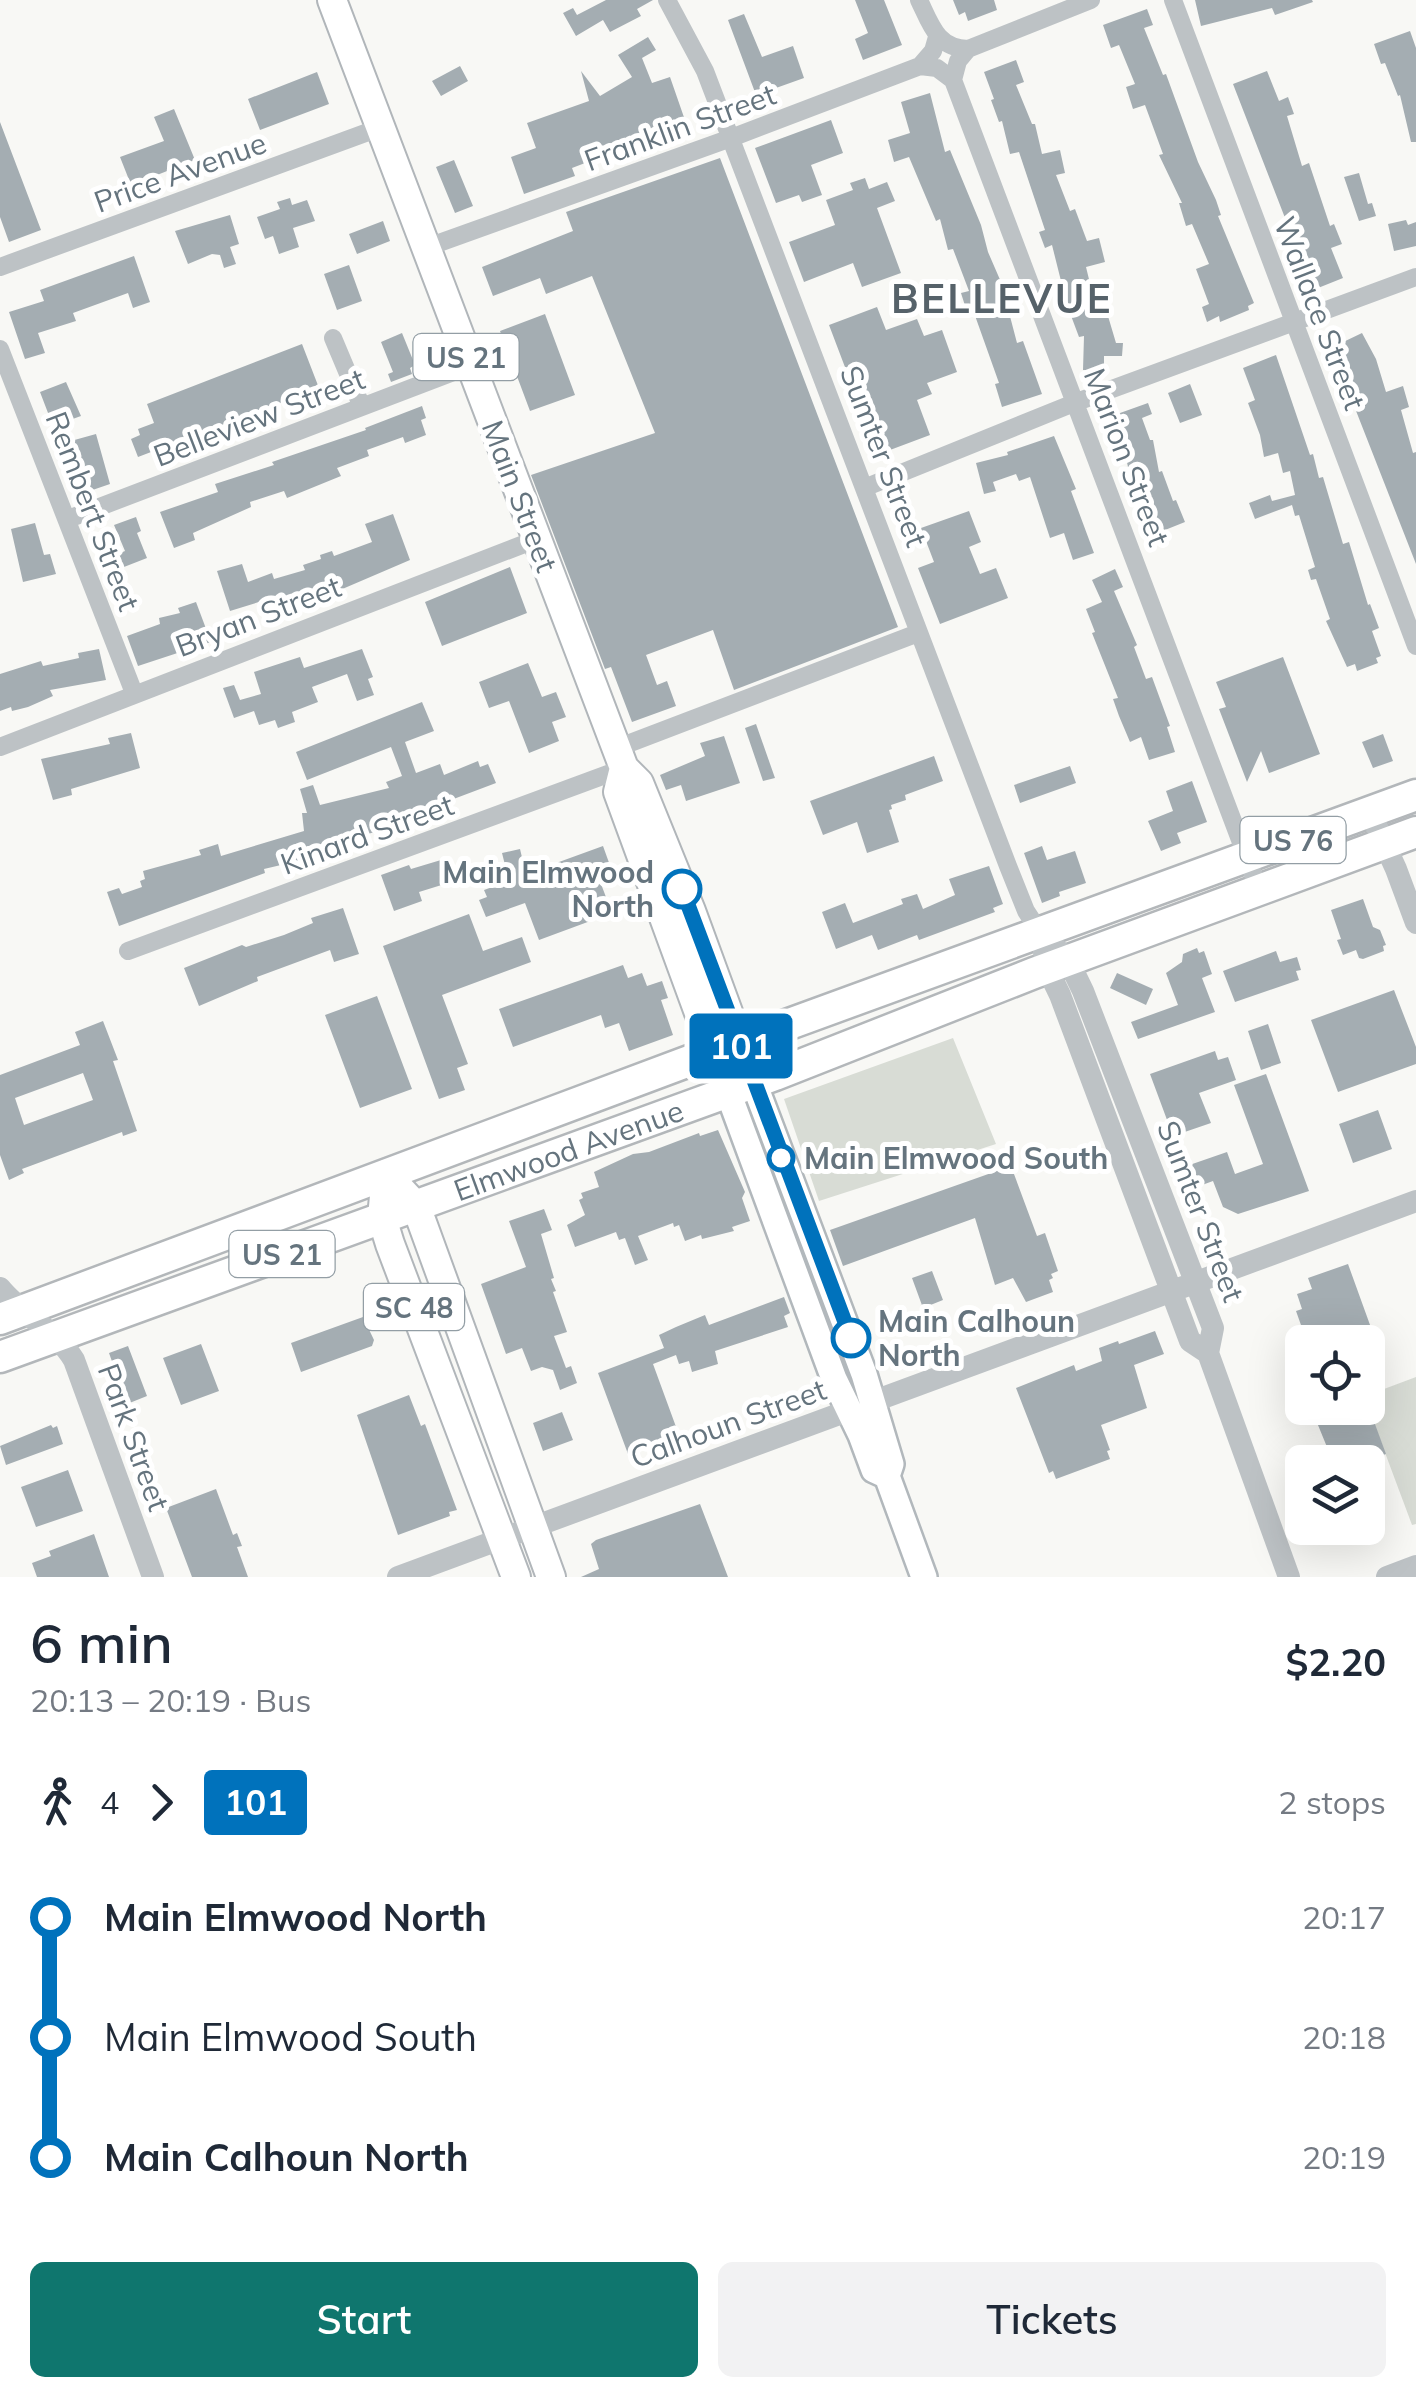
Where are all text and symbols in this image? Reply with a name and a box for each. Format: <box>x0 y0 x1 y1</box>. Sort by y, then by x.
street label: Franklin Street <box>579 75 781 179</box>
street label: Price Avenue <box>89 123 271 221</box>
street label: Wallace Street <box>1266 211 1374 415</box>
district label: BELLEVUE <box>891 273 1113 323</box>
road number: US 21 <box>414 334 518 380</box>
street label: Belleview Street <box>148 359 370 475</box>
street label: Sumter Street <box>832 360 936 552</box>
street label: Marion Street <box>1076 363 1178 551</box>
street label: Rembert Street <box>38 406 148 616</box>
street label: Main Street <box>474 415 566 577</box>
street label: Bryan Street <box>170 567 346 665</box>
street label: Kinard Street <box>275 785 459 883</box>
road number: US 76 <box>1240 817 1346 863</box>
place label: Main Elmwood North <box>442 853 654 925</box>
marker: Main Elmwood North <box>663 870 701 908</box>
line badge: 101 <box>684 1014 798 1078</box>
text: 101 <box>709 1024 773 1068</box>
street label: Elmwood Avenue <box>449 1091 689 1209</box>
street label: Sumter Street <box>1149 1115 1253 1307</box>
place label: Main Elmwood South <box>804 1139 1108 1177</box>
marker: Main Elmwood South <box>768 1145 794 1171</box>
road number: US 21 <box>230 1231 334 1277</box>
road number: SC 48 <box>364 1284 464 1330</box>
place label: Main Calhoun North <box>878 1302 1075 1374</box>
marker: Main Calhoun North <box>832 1319 870 1357</box>
map controls <box>1285 1325 1385 1545</box>
button: locate <box>1285 1325 1385 1425</box>
street label: Park Street <box>90 1358 178 1516</box>
street label: Calhoun Street <box>625 1370 831 1476</box>
button: layers <box>1285 1445 1385 1545</box>
text: 6 min <box>30 1608 173 1677</box>
text: $2.20 <box>1285 1638 1386 1686</box>
text: 20:13 – 20:19 · Bus <box>30 1680 311 1720</box>
icon: walk <box>30 1775 85 1830</box>
icon: forward <box>134 1775 189 1830</box>
text: 101 <box>224 1780 287 1824</box>
text: 4 <box>100 1782 119 1822</box>
text: 2 stops <box>1278 1782 1386 1822</box>
text: Main Elmwood North <box>104 1893 487 1941</box>
text: 20:17 <box>1302 1897 1386 1937</box>
text: Main Elmwood South <box>104 2013 477 2061</box>
text: 20:18 <box>1302 2017 1386 2057</box>
text: Main Calhoun North <box>104 2133 469 2181</box>
text: 20:19 <box>1302 2137 1386 2177</box>
button: Start <box>30 2262 698 2377</box>
button: Tickets <box>718 2262 1386 2377</box>

